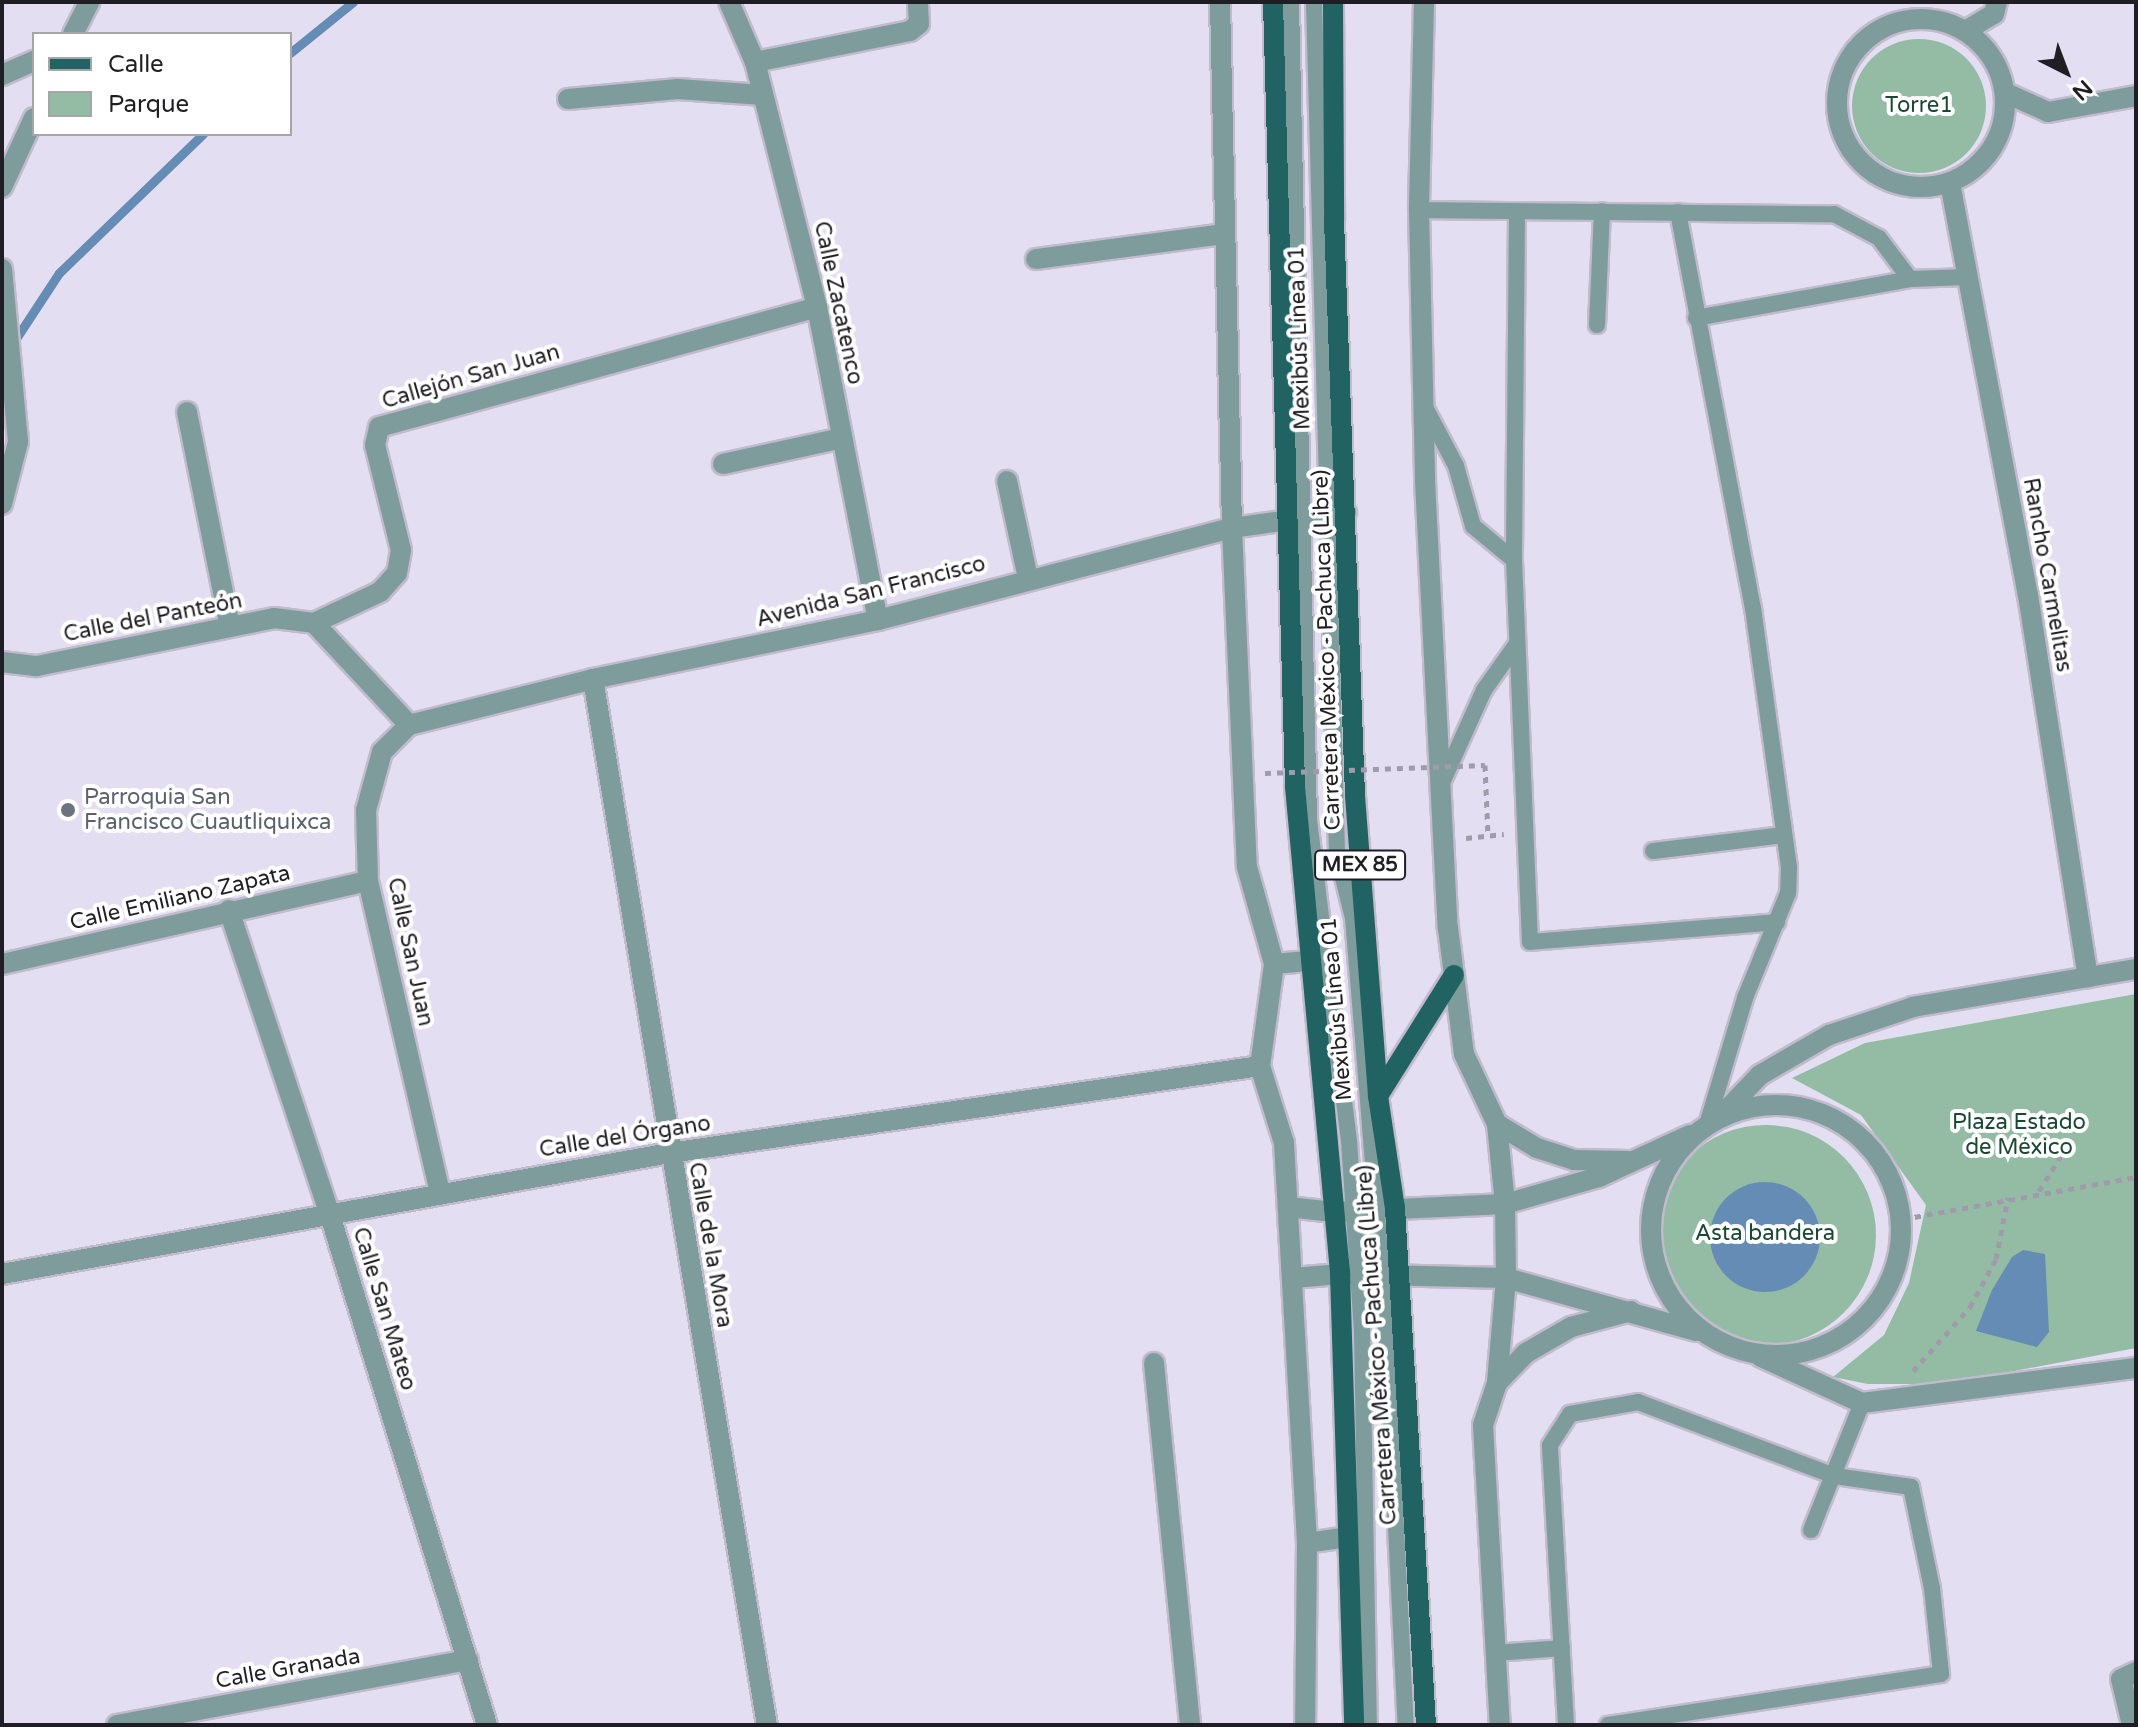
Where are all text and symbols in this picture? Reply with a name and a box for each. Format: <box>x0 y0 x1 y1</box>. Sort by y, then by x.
legend <box>32 32 292 136</box>
north arrow <box>2026 32 2106 112</box>
text: Calle <box>108 50 164 79</box>
text: N <box>2067 74 2097 105</box>
text: Parque <box>108 90 189 119</box>
park label: Torre1 <box>1885 93 1953 119</box>
street label: Calle Zacatenco <box>808 219 868 387</box>
street label: Mexibús Línea 01 <box>1284 246 1316 430</box>
street label: Callejón San Juan <box>379 339 563 415</box>
street label: Carretera México - Pachuca (Libre) <box>1308 469 1346 831</box>
street label: Rancho Carmelitas <box>2017 476 2077 674</box>
street label: Avenida San Francisco <box>754 551 988 633</box>
street label: Calle del Panteón <box>61 588 245 648</box>
place label: Parroquia San Francisco Cuautliquixca <box>84 784 331 836</box>
marker: Parroquia San Francisco Cuautliquixca <box>59 801 77 819</box>
road number: MEX 85 <box>1314 849 1406 881</box>
street label: Calle Emiliano Zapata <box>67 860 293 936</box>
street label: Calle San Juan <box>381 875 439 1029</box>
street label: Mexibús Línea 01 <box>1316 916 1358 1102</box>
park label: Plaza Estado de México <box>1952 1109 2086 1160</box>
street label: Calle del Órgano <box>537 1110 713 1164</box>
street label: Calle de la Mora <box>682 1160 738 1330</box>
street label: Carretera México - Pachuca (Libre) <box>1351 1164 1403 1526</box>
park label: Asta bandera <box>1695 1221 1835 1247</box>
street label: Calle San Mateo <box>347 1224 421 1394</box>
street label: Calle Granada <box>214 1643 362 1695</box>

